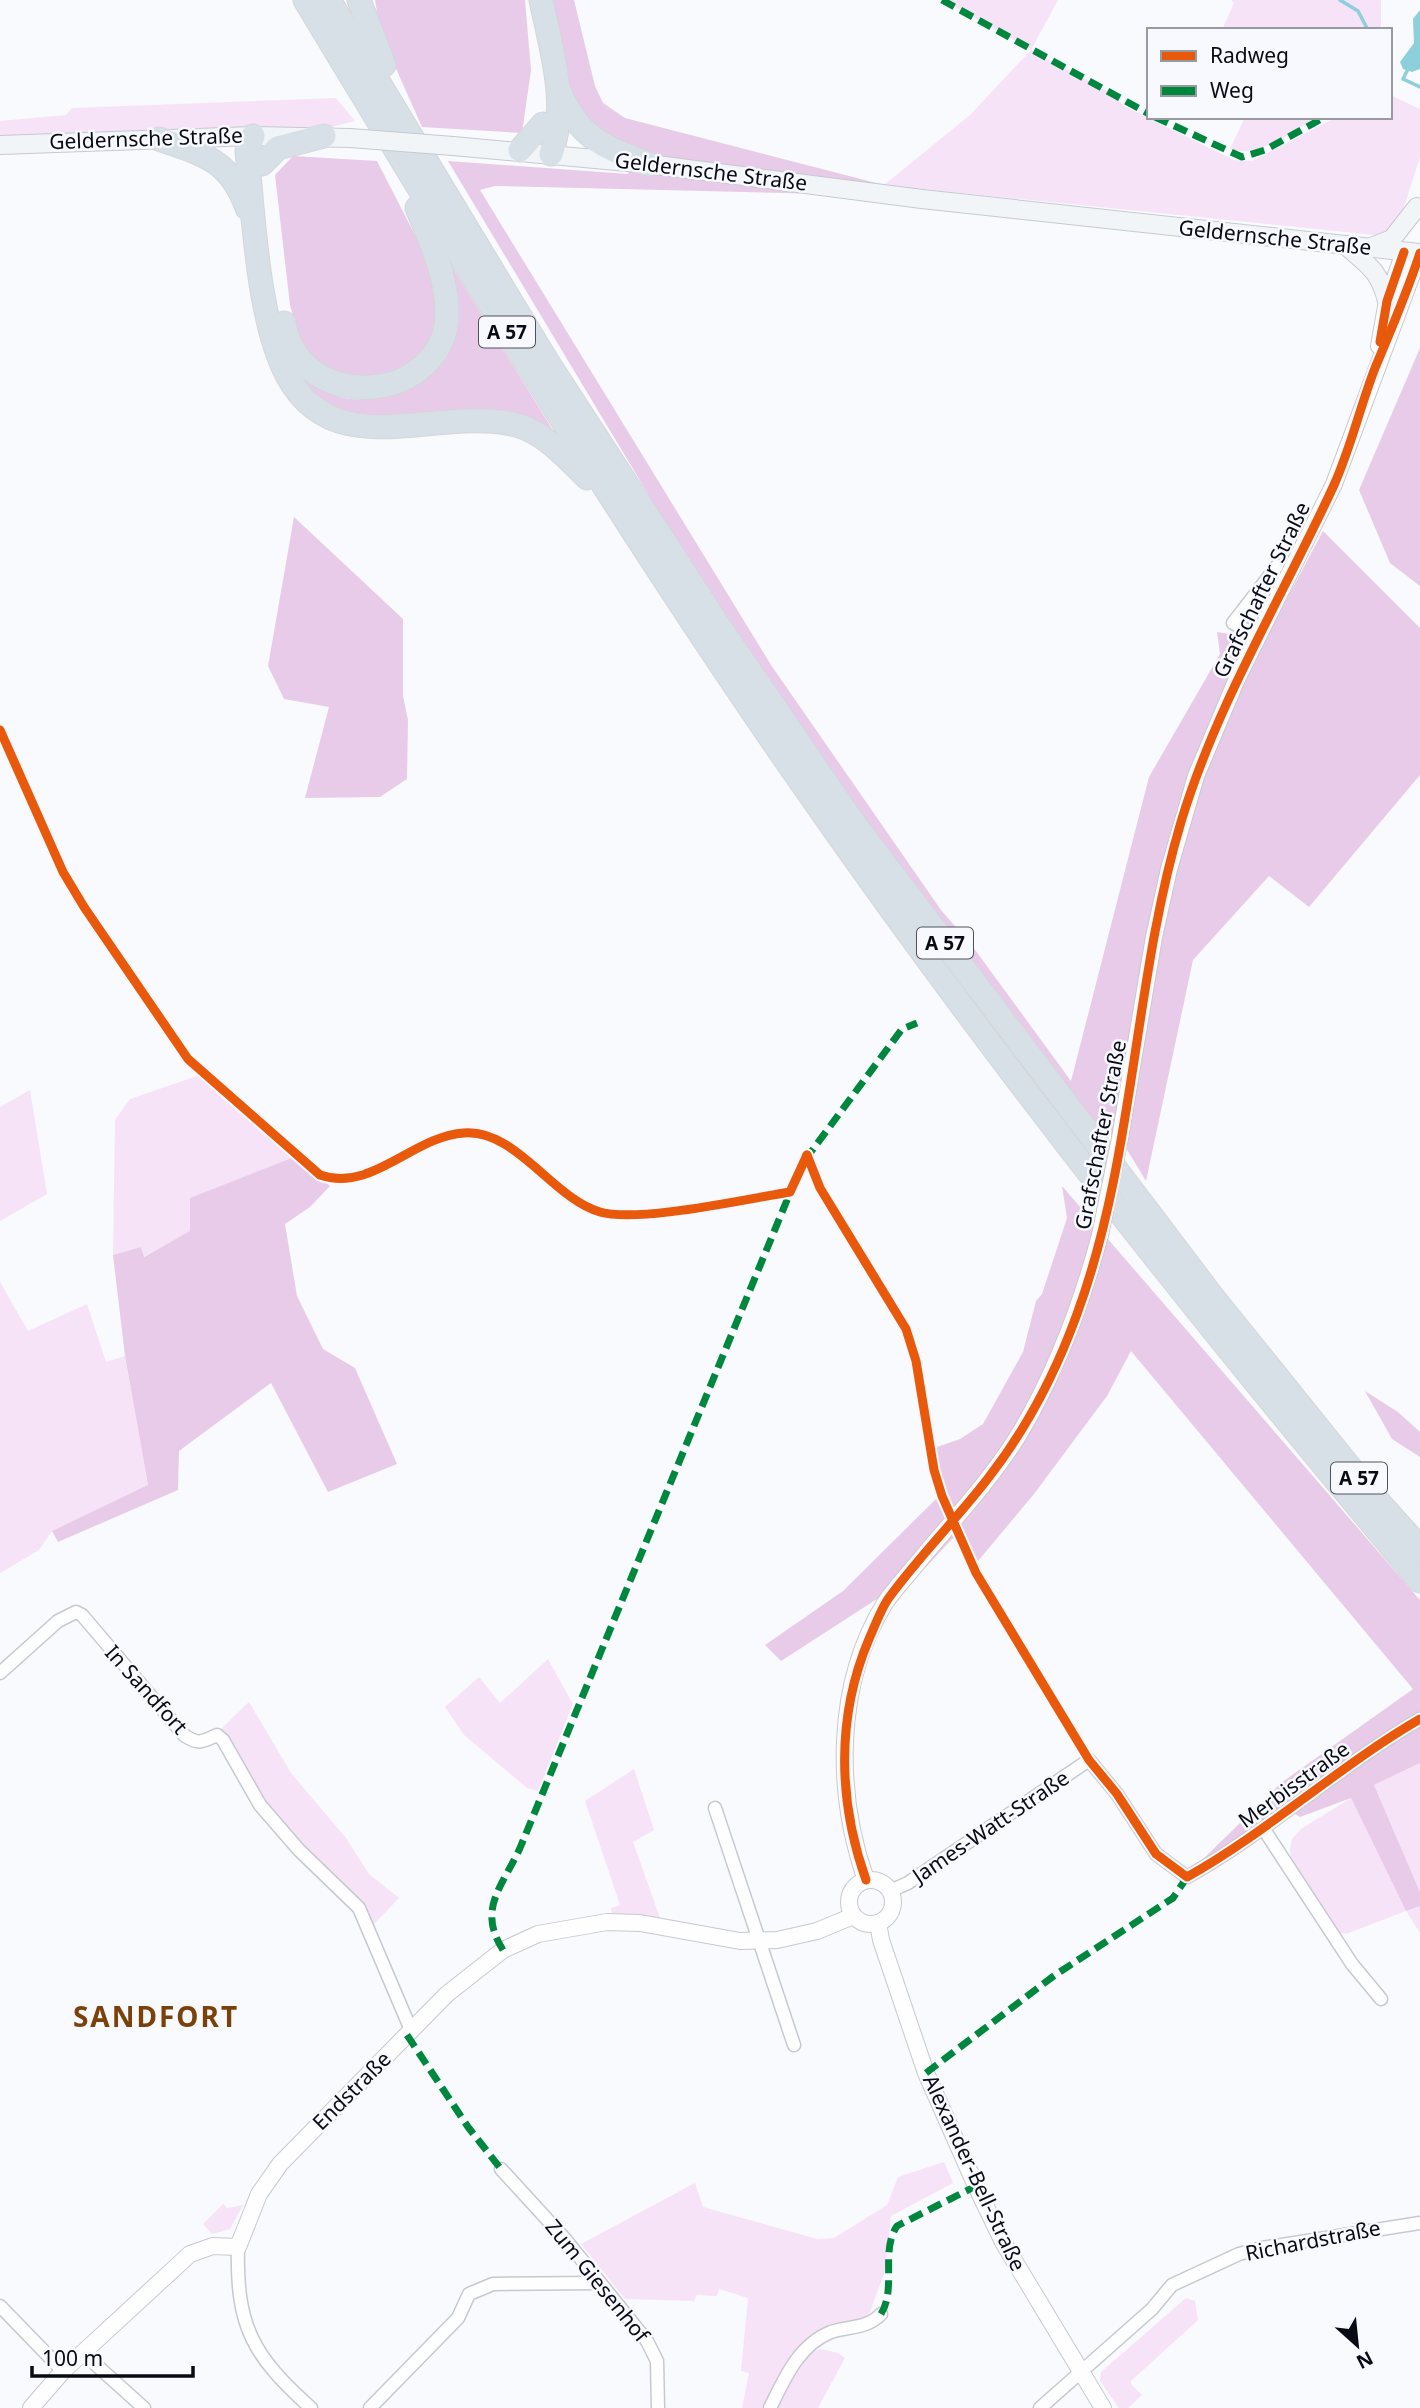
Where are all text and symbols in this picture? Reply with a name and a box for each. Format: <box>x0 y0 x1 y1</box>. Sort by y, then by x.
legend <box>1147 28 1392 119</box>
text: Radweg <box>1210 41 1289 69</box>
text: Weg <box>1210 76 1254 104</box>
street label: Geldernsche Straße <box>49 121 243 155</box>
street label: Geldernsche Straße <box>613 145 809 197</box>
street label: Geldernsche Straße <box>1177 213 1373 261</box>
road number: A 57 <box>479 316 535 348</box>
street label: Grafschafter Straße <box>1206 497 1316 682</box>
road number: A 57 <box>917 928 973 959</box>
street label: Grafschafter Straße <box>1068 1038 1132 1232</box>
road number: A 57 <box>1331 1462 1387 1494</box>
street label: In Sandfort <box>99 1639 195 1740</box>
street label: Merbisstraße <box>1232 1734 1355 1834</box>
street label: James-Watt-Straße <box>905 1763 1074 1890</box>
district label: SANDFORT <box>73 1997 239 2035</box>
street label: Endstraße <box>306 2045 397 2136</box>
street label: Alexander-Bell-Straße <box>917 2070 1033 2275</box>
street label: Zum Giesenhof <box>540 2213 657 2349</box>
street label: Richardstraße <box>1243 2213 1383 2267</box>
north arrow <box>1322 2310 1392 2380</box>
scale bar <box>32 2334 192 2378</box>
text: 100 m <box>42 2344 103 2372</box>
text: N <box>1352 2345 1378 2375</box>

